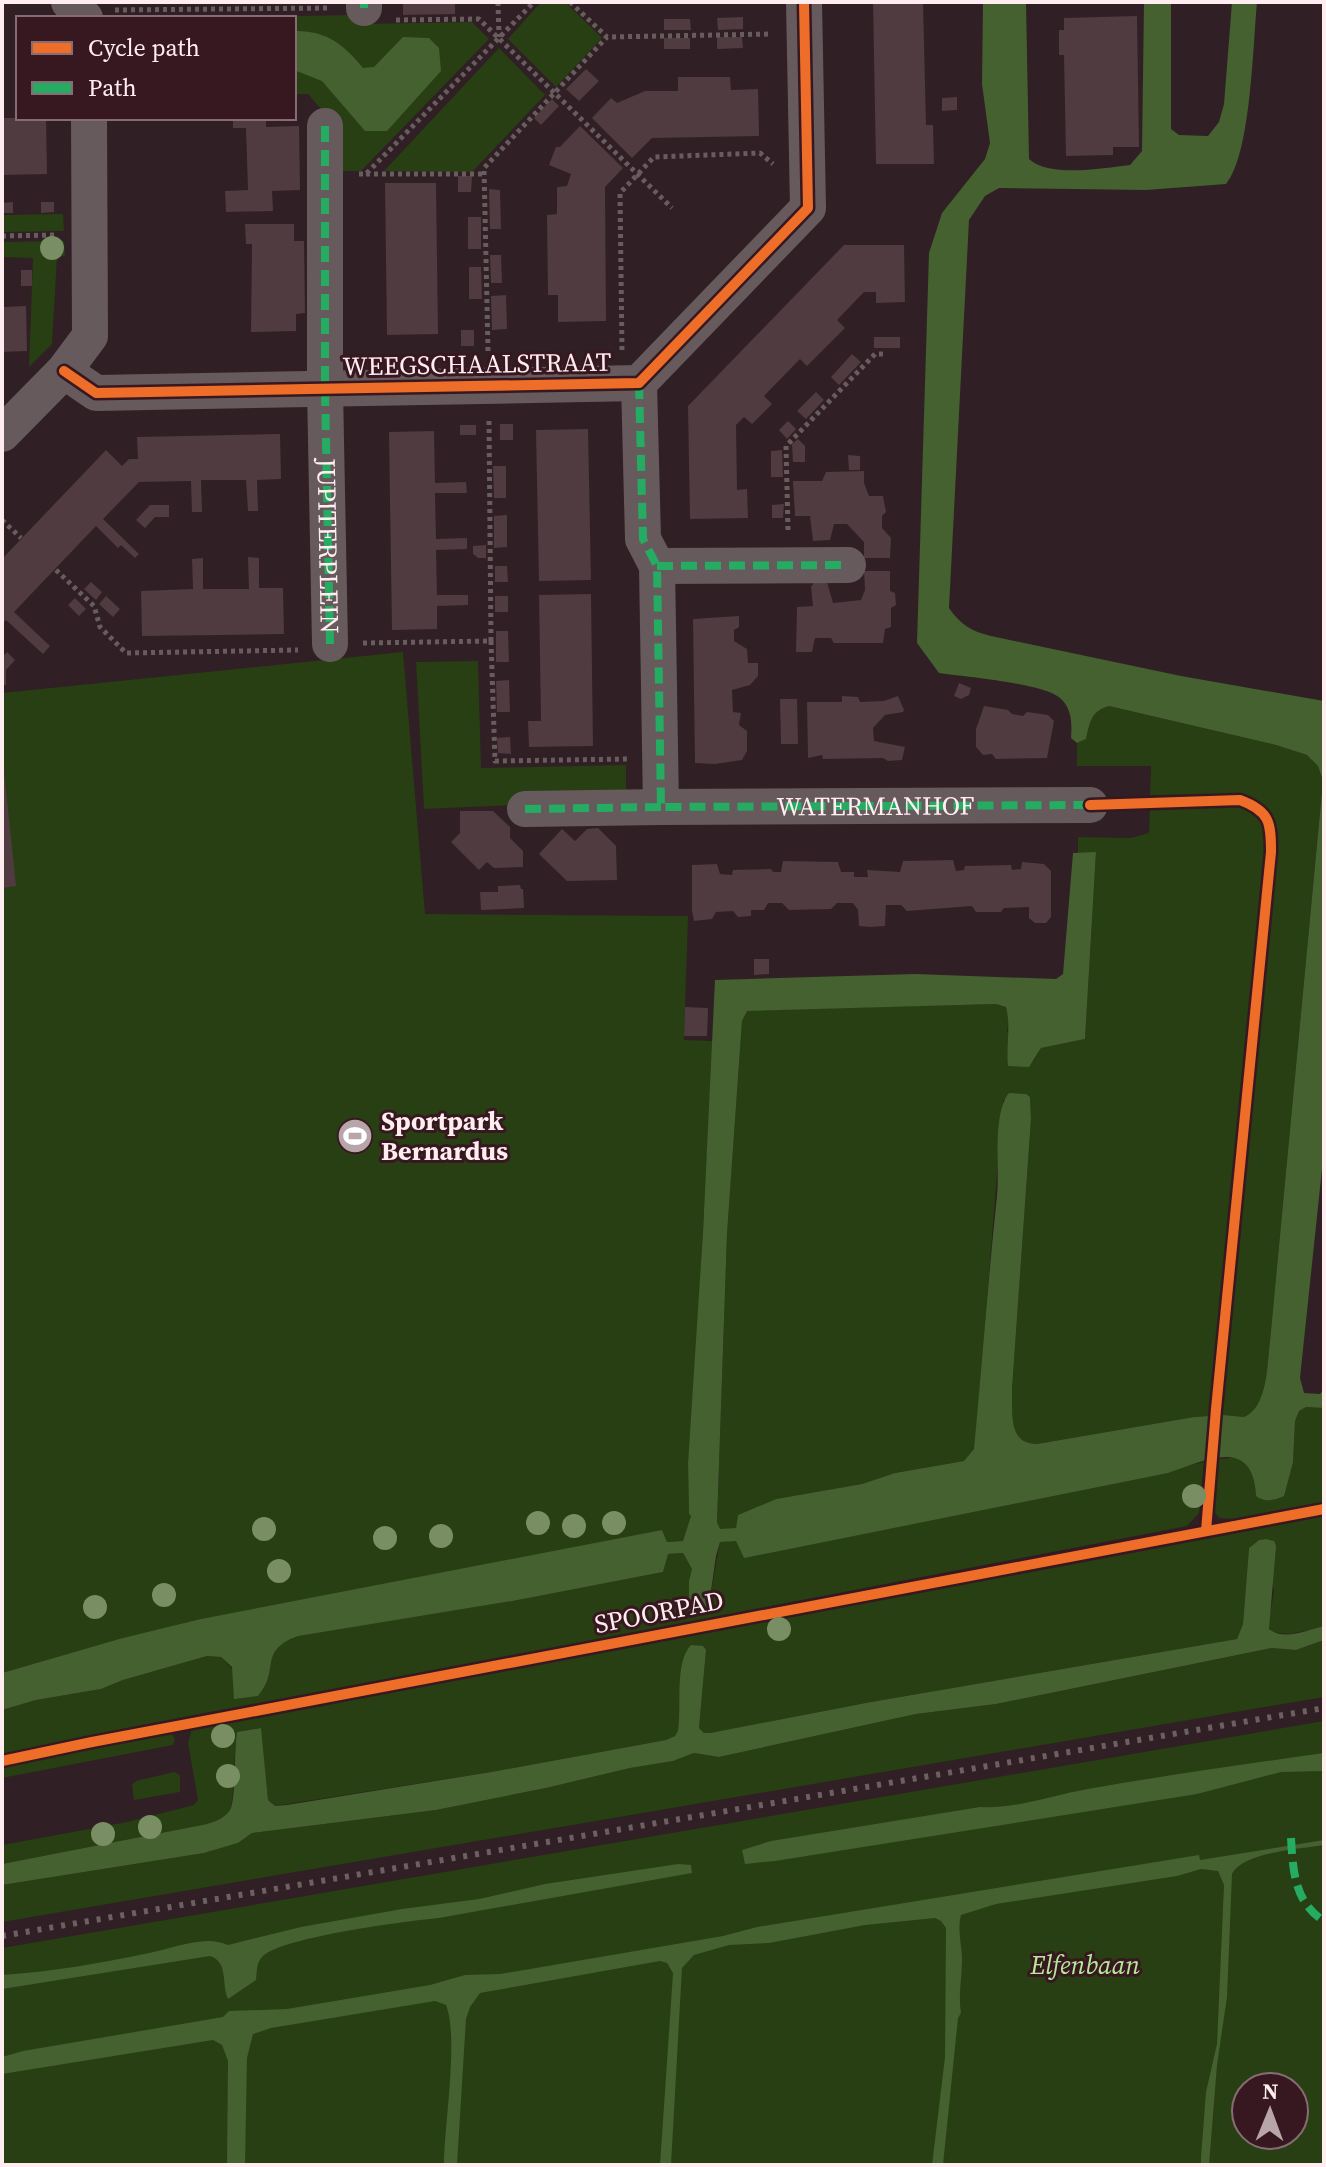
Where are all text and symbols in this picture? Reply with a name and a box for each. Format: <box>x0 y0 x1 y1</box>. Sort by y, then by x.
legend <box>16 16 296 120</box>
text: Cycle path <box>88 31 200 64</box>
text: Path <box>88 71 137 104</box>
street label: WEEGSCHAALSTRAAT <box>342 344 612 384</box>
street label: JUPITERPLEIN <box>308 457 348 634</box>
street label: WATERMANHOF <box>776 788 975 824</box>
place label: Sportpark Bernardus <box>381 1103 508 1169</box>
sports icon: Sportpark Bernardus <box>336 1117 374 1155</box>
street label: SPOORPAD <box>591 1582 727 1642</box>
park label: Elfenbaan <box>1029 1947 1140 1983</box>
north arrow <box>1230 2071 1310 2151</box>
text: N <box>1262 2076 1279 2106</box>

